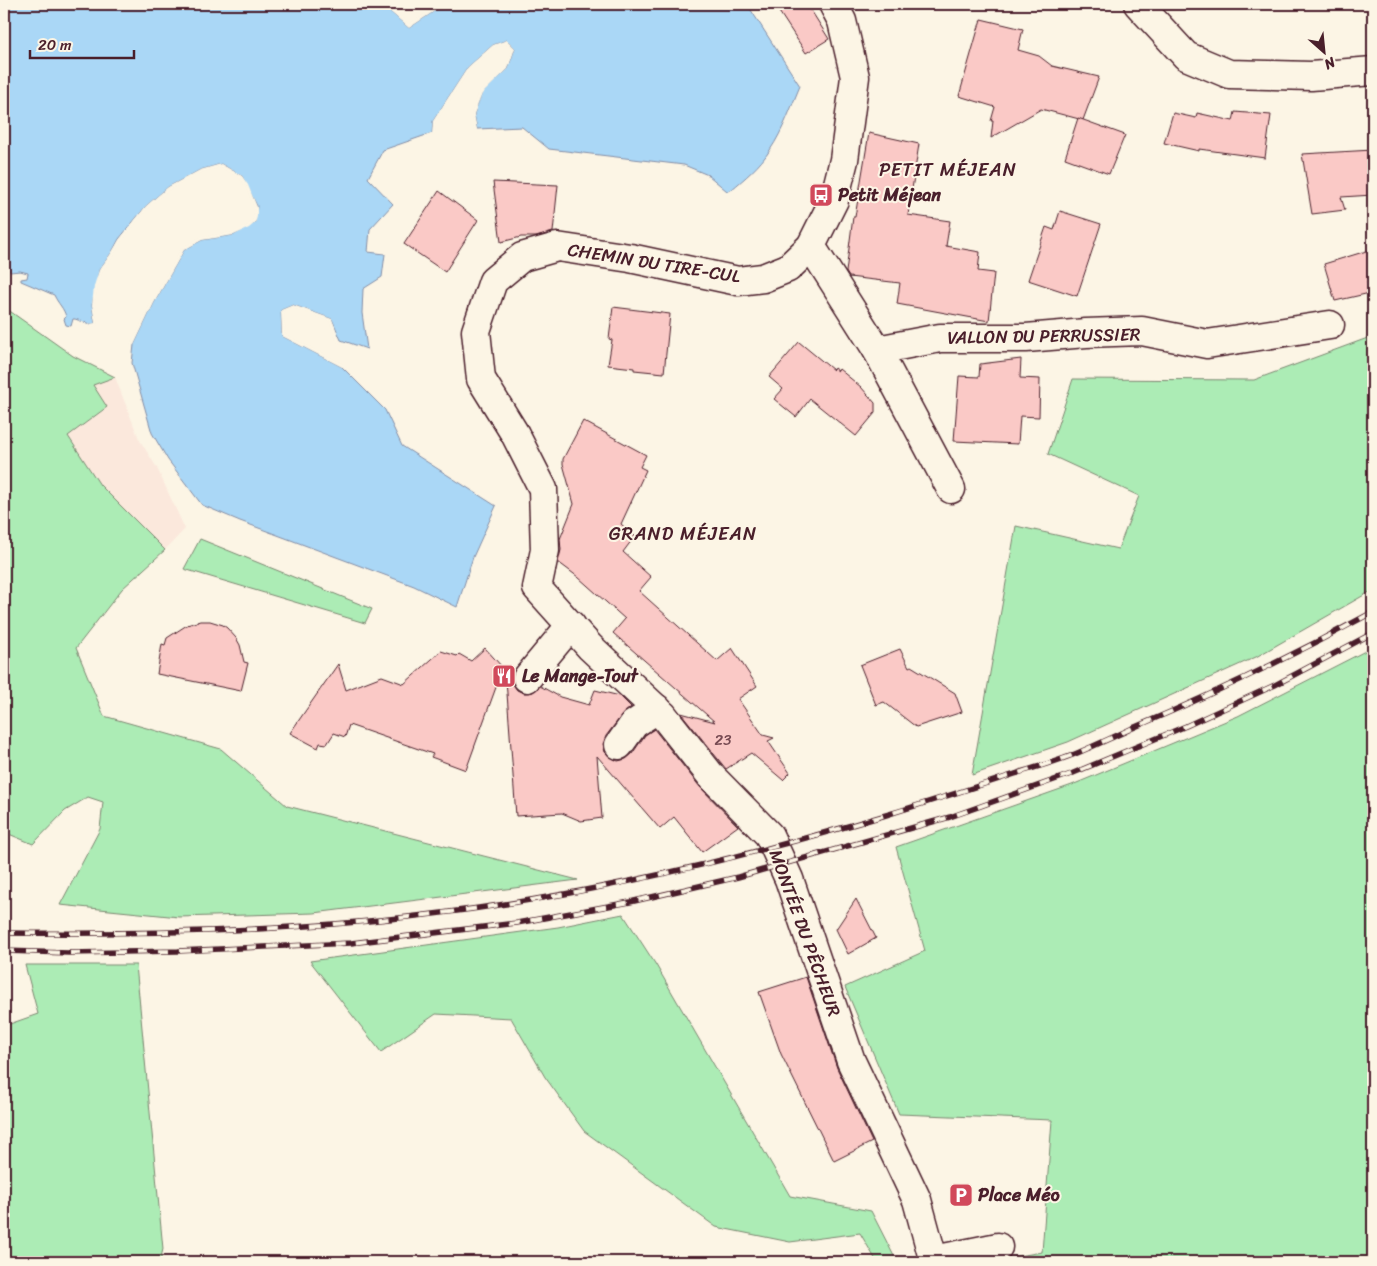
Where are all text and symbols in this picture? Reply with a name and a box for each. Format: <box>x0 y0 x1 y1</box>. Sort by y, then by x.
scale bar <box>30 28 134 60</box>
north arrow <box>1300 28 1350 78</box>
text: 20 m <box>38 32 72 58</box>
text: N <box>1319 49 1341 77</box>
district label: PETIT MÉJEAN <box>879 153 1017 186</box>
place label: Petit Méjean <box>838 179 941 211</box>
bus stop icon: Petit Méjean <box>808 182 834 208</box>
street label: CHEMIN DU TIRE-CUL <box>565 234 743 293</box>
street label: VALLON DU PERRUSSIER <box>947 318 1141 354</box>
district label: GRAND MÉJEAN <box>609 517 757 550</box>
place label: Le Mange-Tout <box>522 660 640 692</box>
restaurant icon: Le Mange-Tout <box>491 663 517 689</box>
house number: 23 <box>715 727 731 753</box>
street label: MONTÉE DU PÊCHEUR <box>760 845 850 1021</box>
place label: Place Méo <box>978 1179 1060 1211</box>
parking icon: Place Méo <box>948 1182 974 1208</box>

